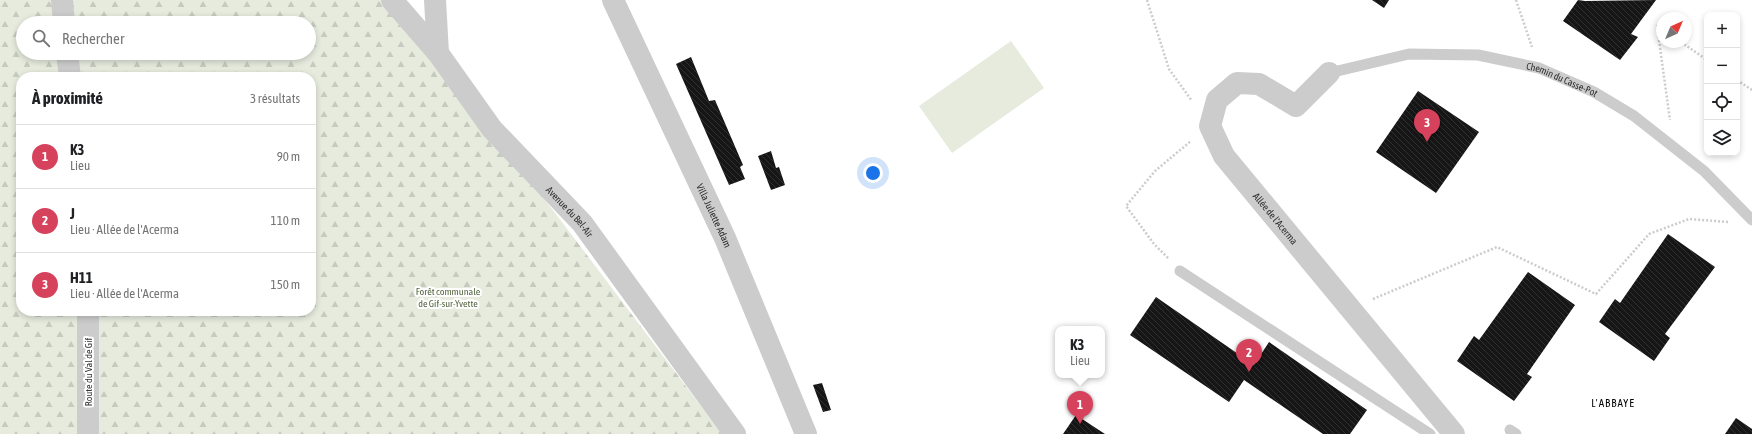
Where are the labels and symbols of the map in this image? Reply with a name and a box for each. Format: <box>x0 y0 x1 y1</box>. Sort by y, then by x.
north arrow <box>1656 12 1692 48</box>
street label: Chemin du Casse-Pot <box>1525 60 1600 99</box>
pin: 3 <box>1414 109 1440 142</box>
your location <box>863 163 883 183</box>
street label: Villa Juliette Adam <box>695 182 734 249</box>
street label: Avenue du Bel-Air <box>544 184 596 240</box>
street label: Allée de l'Acerma <box>1251 190 1300 247</box>
park label: Forêt communale de Gif-sur-Yvette <box>416 286 481 309</box>
street label: Route du Val de Gif <box>83 338 94 406</box>
pin: 2 <box>1236 339 1262 372</box>
pin: 1 <box>1067 391 1093 424</box>
district label: L'ABBAYE <box>1591 397 1635 409</box>

